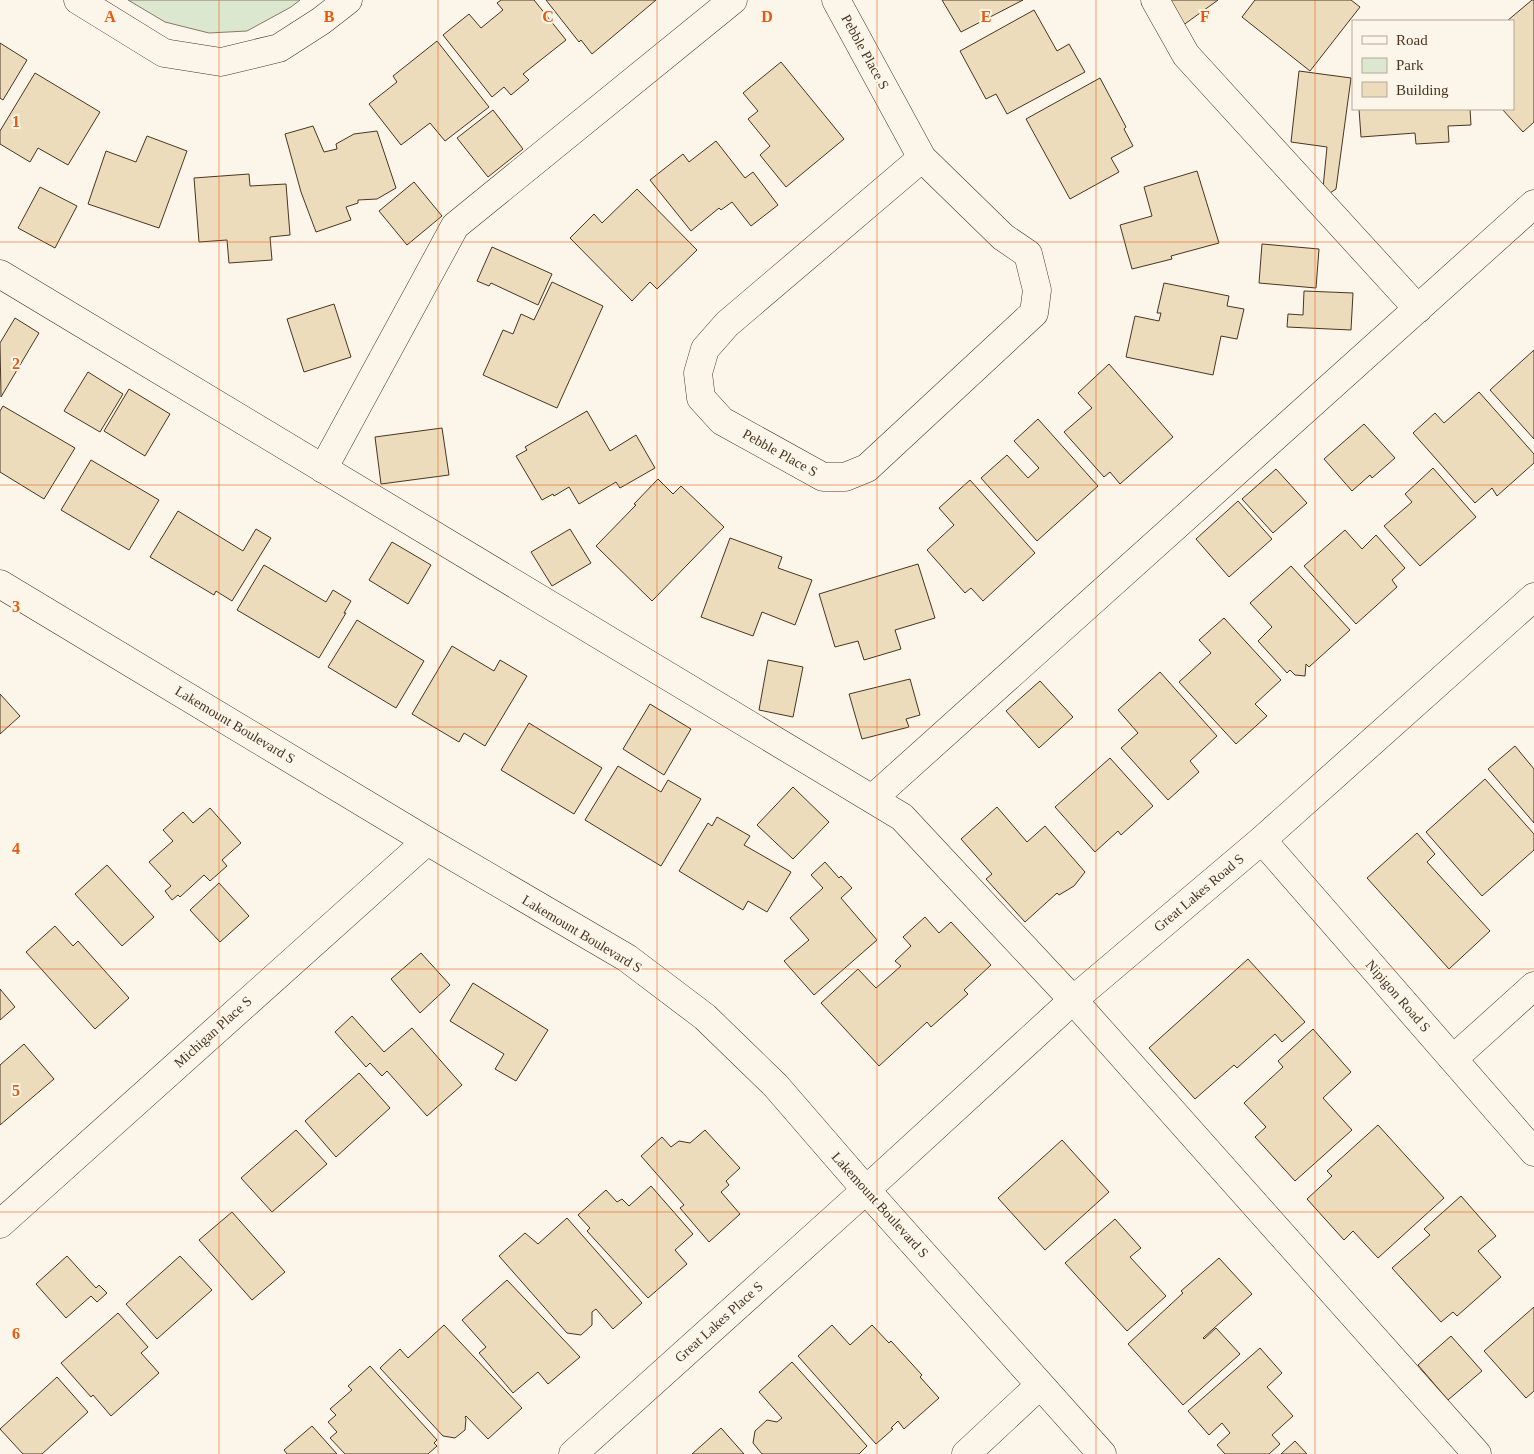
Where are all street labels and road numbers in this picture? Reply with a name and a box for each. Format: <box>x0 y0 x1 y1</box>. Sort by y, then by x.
street label: Pebble Place S <box>838 12 892 92</box>
street label: Pebble Place S <box>740 426 820 480</box>
street label: Lakemount Boulevard S <box>172 683 298 767</box>
street label: Great Lakes Road S <box>1151 851 1247 935</box>
street label: Lakemount Boulevard S <box>519 892 645 976</box>
street label: Nipigon Road S <box>1363 957 1433 1035</box>
street label: Michigan Place S <box>171 993 255 1071</box>
street label: Lakemount Boulevard S <box>829 1149 931 1261</box>
street label: Great Lakes Place S <box>672 1279 766 1365</box>

